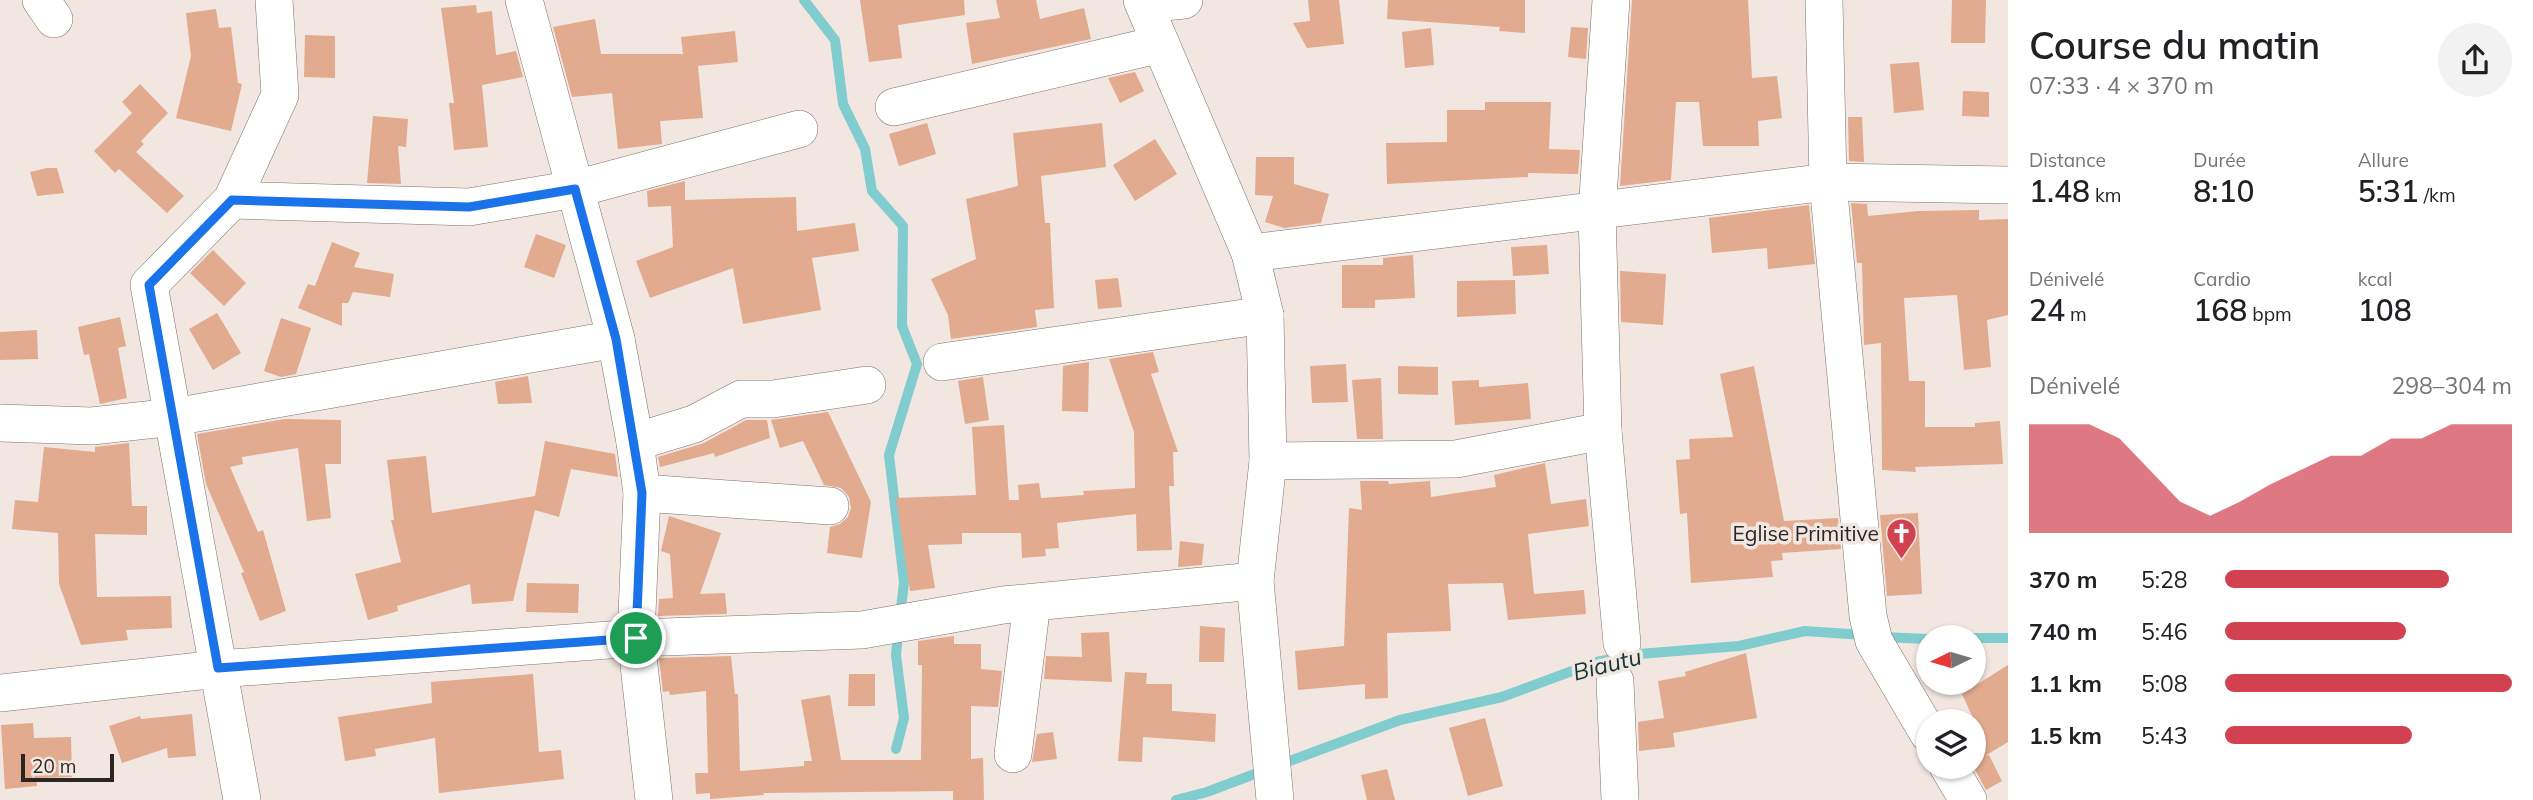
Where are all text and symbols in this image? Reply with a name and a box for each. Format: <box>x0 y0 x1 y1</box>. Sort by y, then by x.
text: Course du matin <box>2029 21 2320 69</box>
button: share <box>2438 23 2512 97</box>
text: 07:33 · 4 × 370 m <box>2029 71 2214 100</box>
text: Distance <box>2029 148 2106 172</box>
text: Durée <box>2193 148 2246 172</box>
text: Allure <box>2358 148 2409 172</box>
text: 1.48 <box>2029 172 2090 210</box>
text: 8:10 <box>2193 172 2254 210</box>
text: 5:31 <box>2358 172 2419 210</box>
text: km <box>2090 183 2122 207</box>
text: /km <box>2419 183 2456 207</box>
text: Dénivelé <box>2029 267 2104 291</box>
text: Cardio <box>2193 267 2251 291</box>
text: kcal <box>2358 267 2392 291</box>
text: 24 <box>2029 291 2065 329</box>
text: 168 <box>2193 291 2247 329</box>
text: 108 <box>2358 291 2412 329</box>
text: m <box>2065 302 2087 326</box>
text: bpm <box>2247 302 2292 326</box>
text: Dénivelé <box>2029 371 2120 400</box>
text: 298–304 m <box>2391 371 2512 400</box>
church icon: Eglise Primitive <box>1885 516 1919 560</box>
place label: Eglise Primitive <box>1732 520 1879 546</box>
text: 370 m <box>2029 565 2097 594</box>
text: 5:28 <box>2141 565 2188 594</box>
pin <box>606 608 666 668</box>
text: 740 m <box>2029 617 2097 646</box>
text: 5:46 <box>2141 617 2188 646</box>
icon: arrive <box>617 619 655 657</box>
north arrow <box>1916 625 1986 695</box>
map controls <box>1916 625 1986 779</box>
water label: Biautu <box>1570 642 1644 686</box>
text: 1.1 km <box>2029 669 2102 698</box>
text: 5:08 <box>2141 669 2188 698</box>
button: layers <box>1916 709 1986 779</box>
text: 1.5 km <box>2029 721 2102 750</box>
text: 5:43 <box>2141 721 2188 750</box>
scale bar <box>21 751 114 783</box>
text: 20 m <box>32 754 76 778</box>

